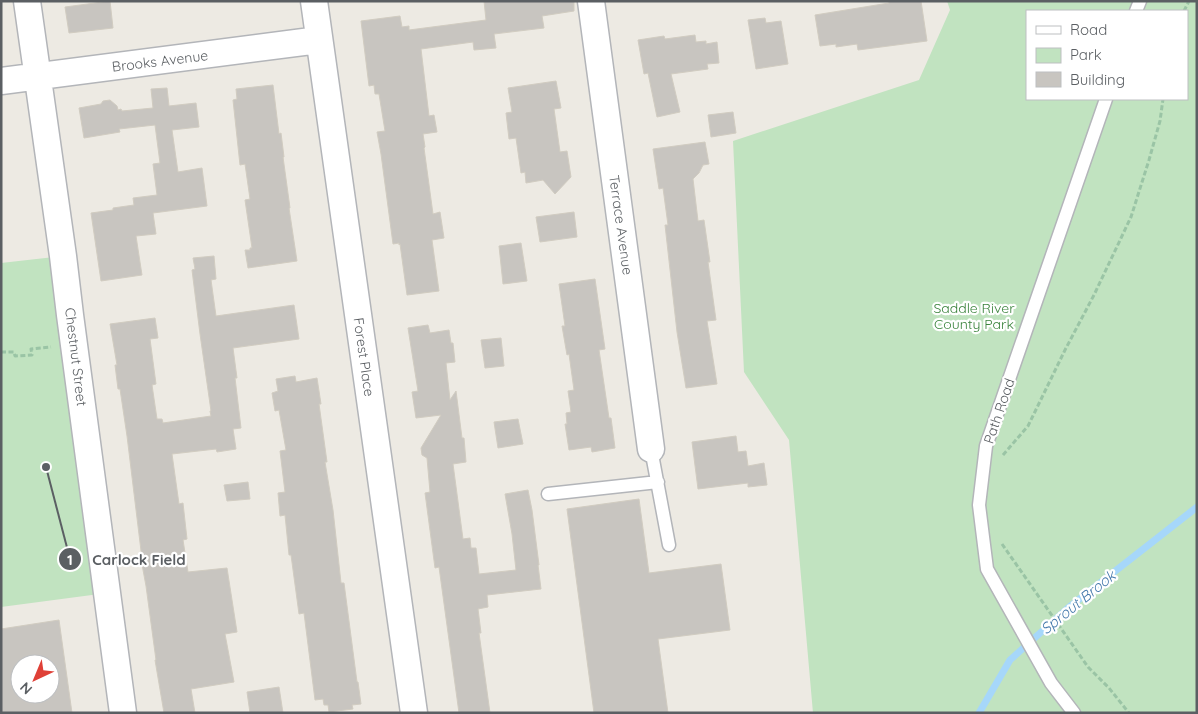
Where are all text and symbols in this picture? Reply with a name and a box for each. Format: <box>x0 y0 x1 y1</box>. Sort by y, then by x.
legend <box>1026 10 1188 100</box>
text: Road <box>1070 20 1107 39</box>
text: Park <box>1070 45 1102 64</box>
street label: Brooks Avenue <box>111 46 209 76</box>
text: Building <box>1070 70 1125 89</box>
street label: Terrace Avenue <box>605 174 637 276</box>
park label: Saddle River County Park <box>933 299 1015 333</box>
street label: Chestnut Street <box>61 307 91 408</box>
street label: Forest Place <box>350 316 378 398</box>
street label: Path Road <box>979 376 1019 446</box>
callout: Carlock Field <box>57 544 195 574</box>
text: 1 <box>67 550 73 569</box>
text: Carlock Field <box>92 550 186 569</box>
water label: Sprout Brook <box>1037 565 1121 638</box>
north arrow <box>10 654 60 704</box>
text: N <box>16 678 36 698</box>

